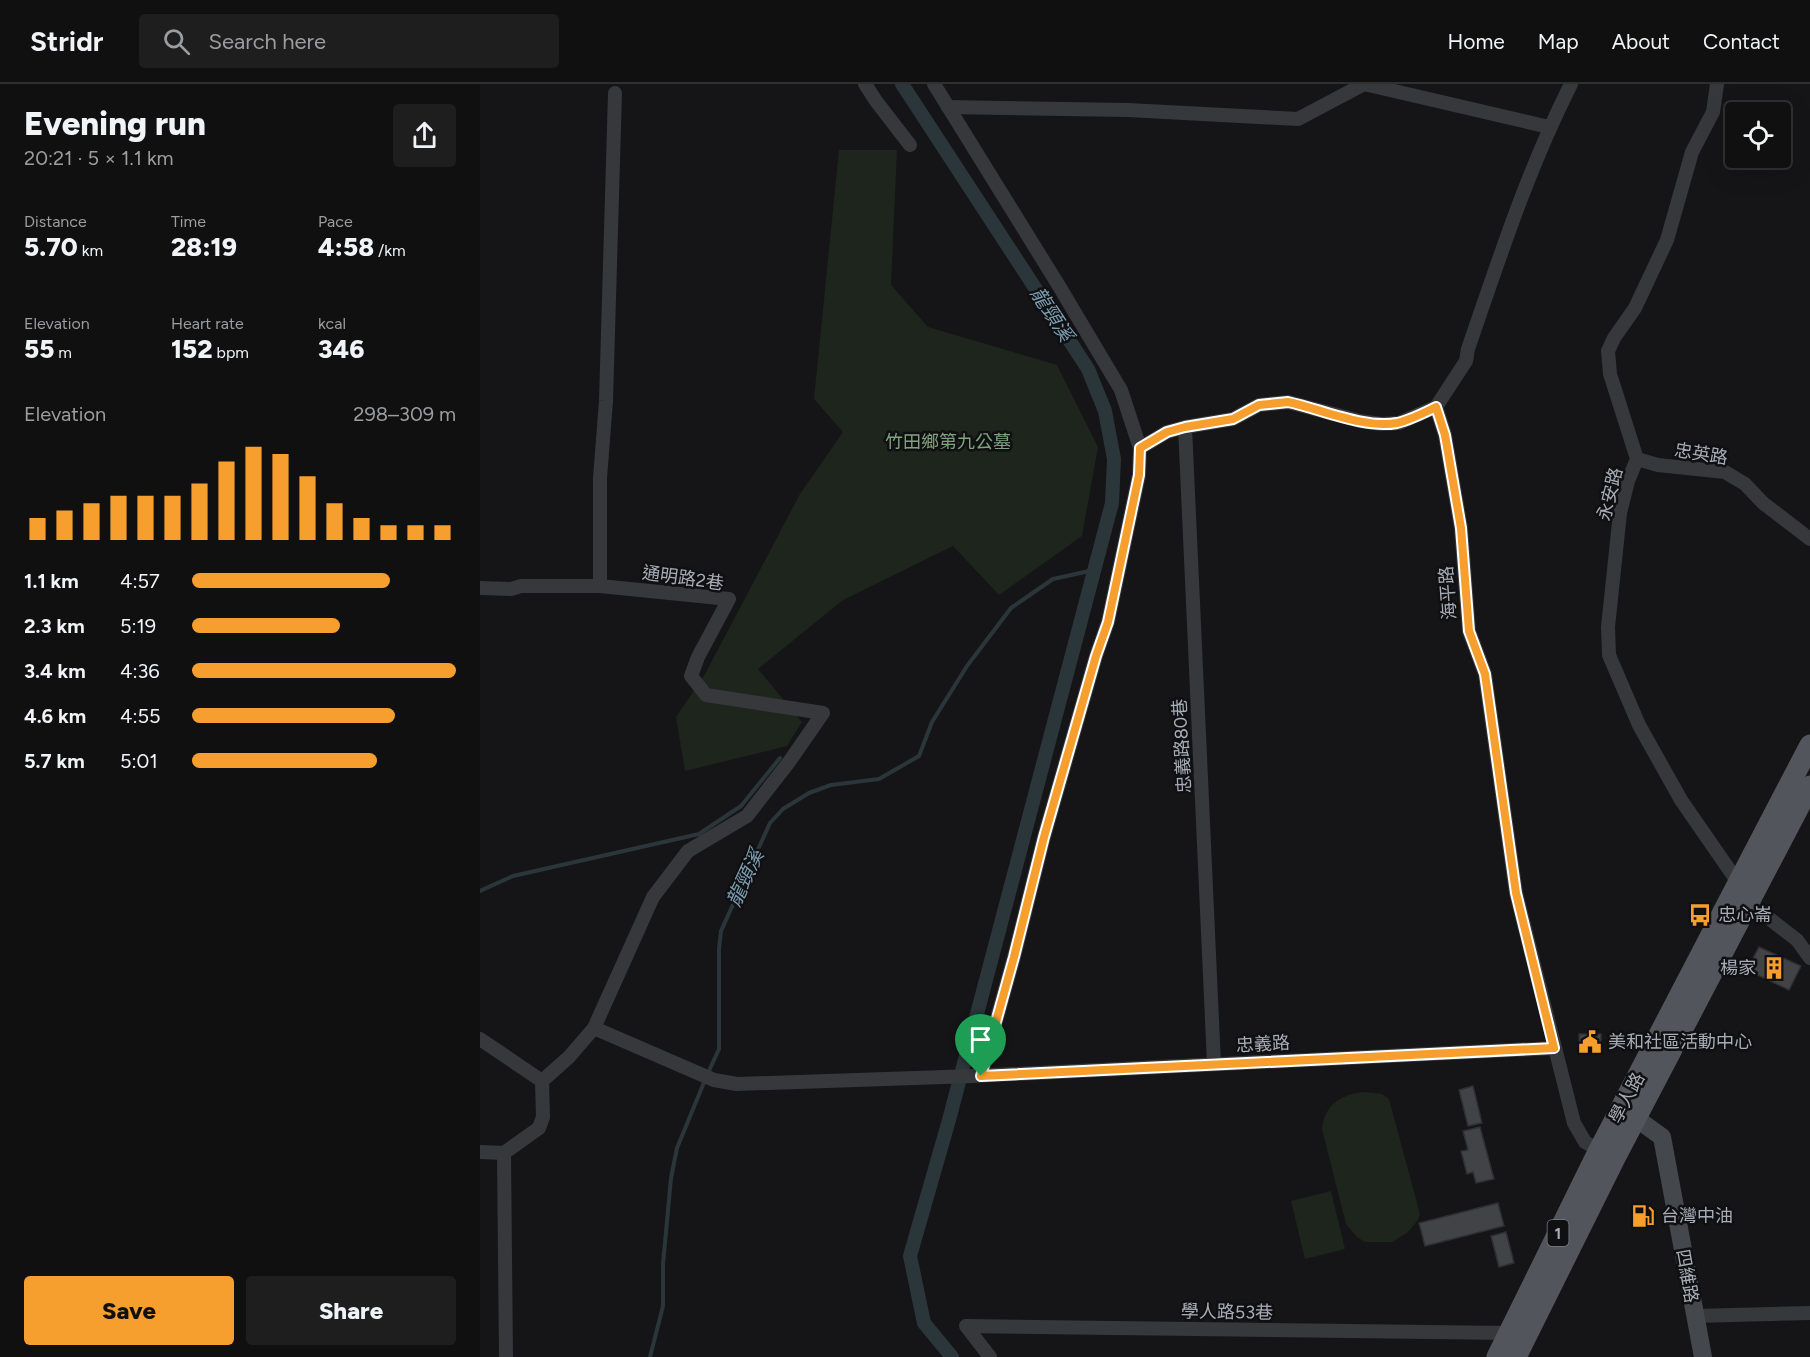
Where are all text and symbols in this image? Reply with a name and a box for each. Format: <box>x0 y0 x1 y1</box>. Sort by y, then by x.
search box <box>139 14 559 68</box>
text: Stridr <box>30 24 103 58</box>
icon: search <box>160 25 193 58</box>
text: Search here <box>208 28 326 55</box>
text: Home <box>1448 29 1505 54</box>
text: Map <box>1538 29 1579 54</box>
text: About <box>1612 29 1670 54</box>
text: Contact <box>1703 29 1780 54</box>
map controls <box>1725 102 1791 168</box>
button: locate <box>1725 102 1791 168</box>
text: Evening run <box>24 104 206 143</box>
button: share <box>393 104 456 167</box>
text: 20:21 · 5 × 1.1 km <box>24 146 174 170</box>
text: Distance <box>24 212 87 231</box>
text: Time <box>171 212 206 231</box>
text: Pace <box>318 212 353 231</box>
text: 5.70 <box>24 231 78 263</box>
text: 28:19 <box>171 231 237 263</box>
text: 4:58 <box>318 231 374 263</box>
text: km <box>78 241 103 260</box>
text: /km <box>374 241 406 260</box>
water label: 龍頸溪 <box>1026 282 1080 348</box>
text: Elevation <box>24 314 90 333</box>
text: Heart rate <box>171 314 244 333</box>
text: kcal <box>318 314 346 333</box>
text: 55 <box>24 333 54 365</box>
text: 152 <box>171 333 213 365</box>
text: 346 <box>318 333 364 365</box>
text: m <box>54 343 72 362</box>
text: bpm <box>213 343 249 362</box>
text: Elevation <box>24 402 106 426</box>
text: 298–309 m <box>353 402 456 426</box>
park label: 竹田鄉第九公墓 <box>885 431 1011 453</box>
street label: 忠英路 <box>1673 439 1729 469</box>
street label: 永安路 <box>1593 465 1627 523</box>
street label: 通明路2巷 <box>641 561 725 595</box>
street label: 海平路 <box>1435 565 1461 621</box>
text: 1.1 km <box>24 569 79 593</box>
text: 4:57 <box>120 569 160 593</box>
text: 2.3 km <box>24 614 85 638</box>
text: 5:19 <box>120 614 156 638</box>
text: 3.4 km <box>24 659 86 683</box>
text: 4:36 <box>120 659 160 683</box>
street label: 忠義路80巷 <box>1169 698 1195 794</box>
text: 4.6 km <box>24 704 86 728</box>
text: 4:55 <box>120 704 160 728</box>
text: 5.7 km <box>24 749 85 773</box>
text: 5:01 <box>120 749 158 773</box>
water label: 龍頸溪 <box>721 843 770 910</box>
bus stop icon: 忠心崙 <box>1687 902 1713 928</box>
place label: 忠心崙 <box>1718 904 1772 926</box>
building icon: 楊家 <box>1761 955 1787 981</box>
place label: 楊家 <box>1720 957 1756 979</box>
pin <box>955 1014 1006 1076</box>
icon: arrive <box>964 1023 997 1056</box>
public building icon: 美和社區活動中心 <box>1577 1029 1603 1055</box>
place label: 美和社區活動中心 <box>1608 1031 1752 1053</box>
street label: 忠義路 <box>1235 1032 1291 1056</box>
street label: 學人路 <box>1605 1069 1649 1127</box>
fuel station icon: 台灣中油 <box>1630 1203 1656 1229</box>
place label: 台灣中油 <box>1661 1205 1733 1227</box>
road number: 1 <box>1548 1220 1568 1246</box>
street label: 四維路 <box>1671 1248 1703 1304</box>
button: Save <box>24 1276 234 1345</box>
button: Share <box>246 1276 456 1345</box>
street label: 學人路53巷 <box>1181 1300 1273 1324</box>

